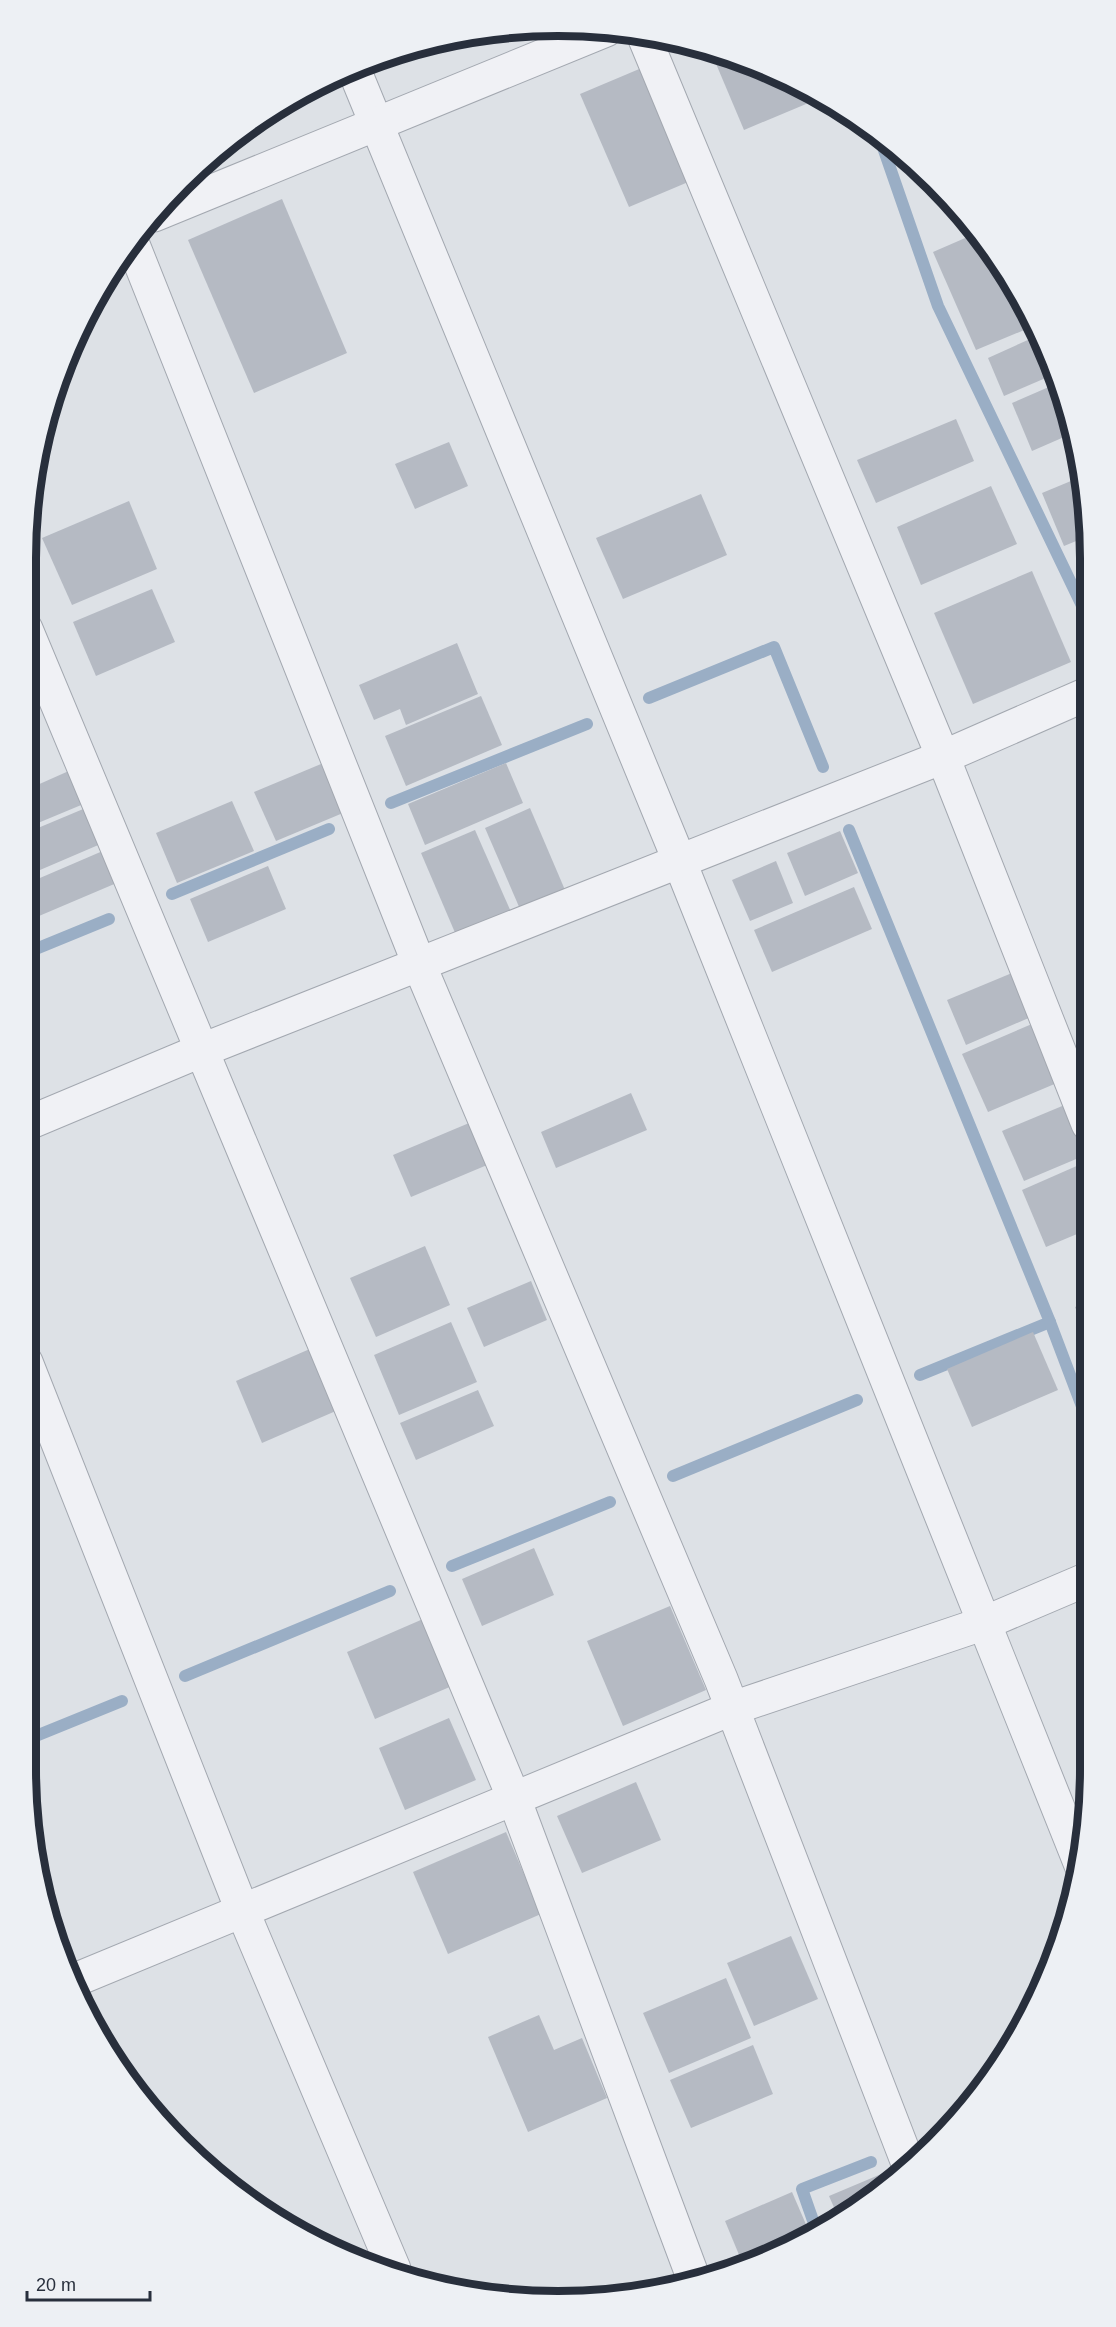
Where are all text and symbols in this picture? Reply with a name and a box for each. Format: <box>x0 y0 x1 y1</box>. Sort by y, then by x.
scale bar <box>27 2264 150 2302</box>
text: 20 m <box>36 2275 76 2295</box>

